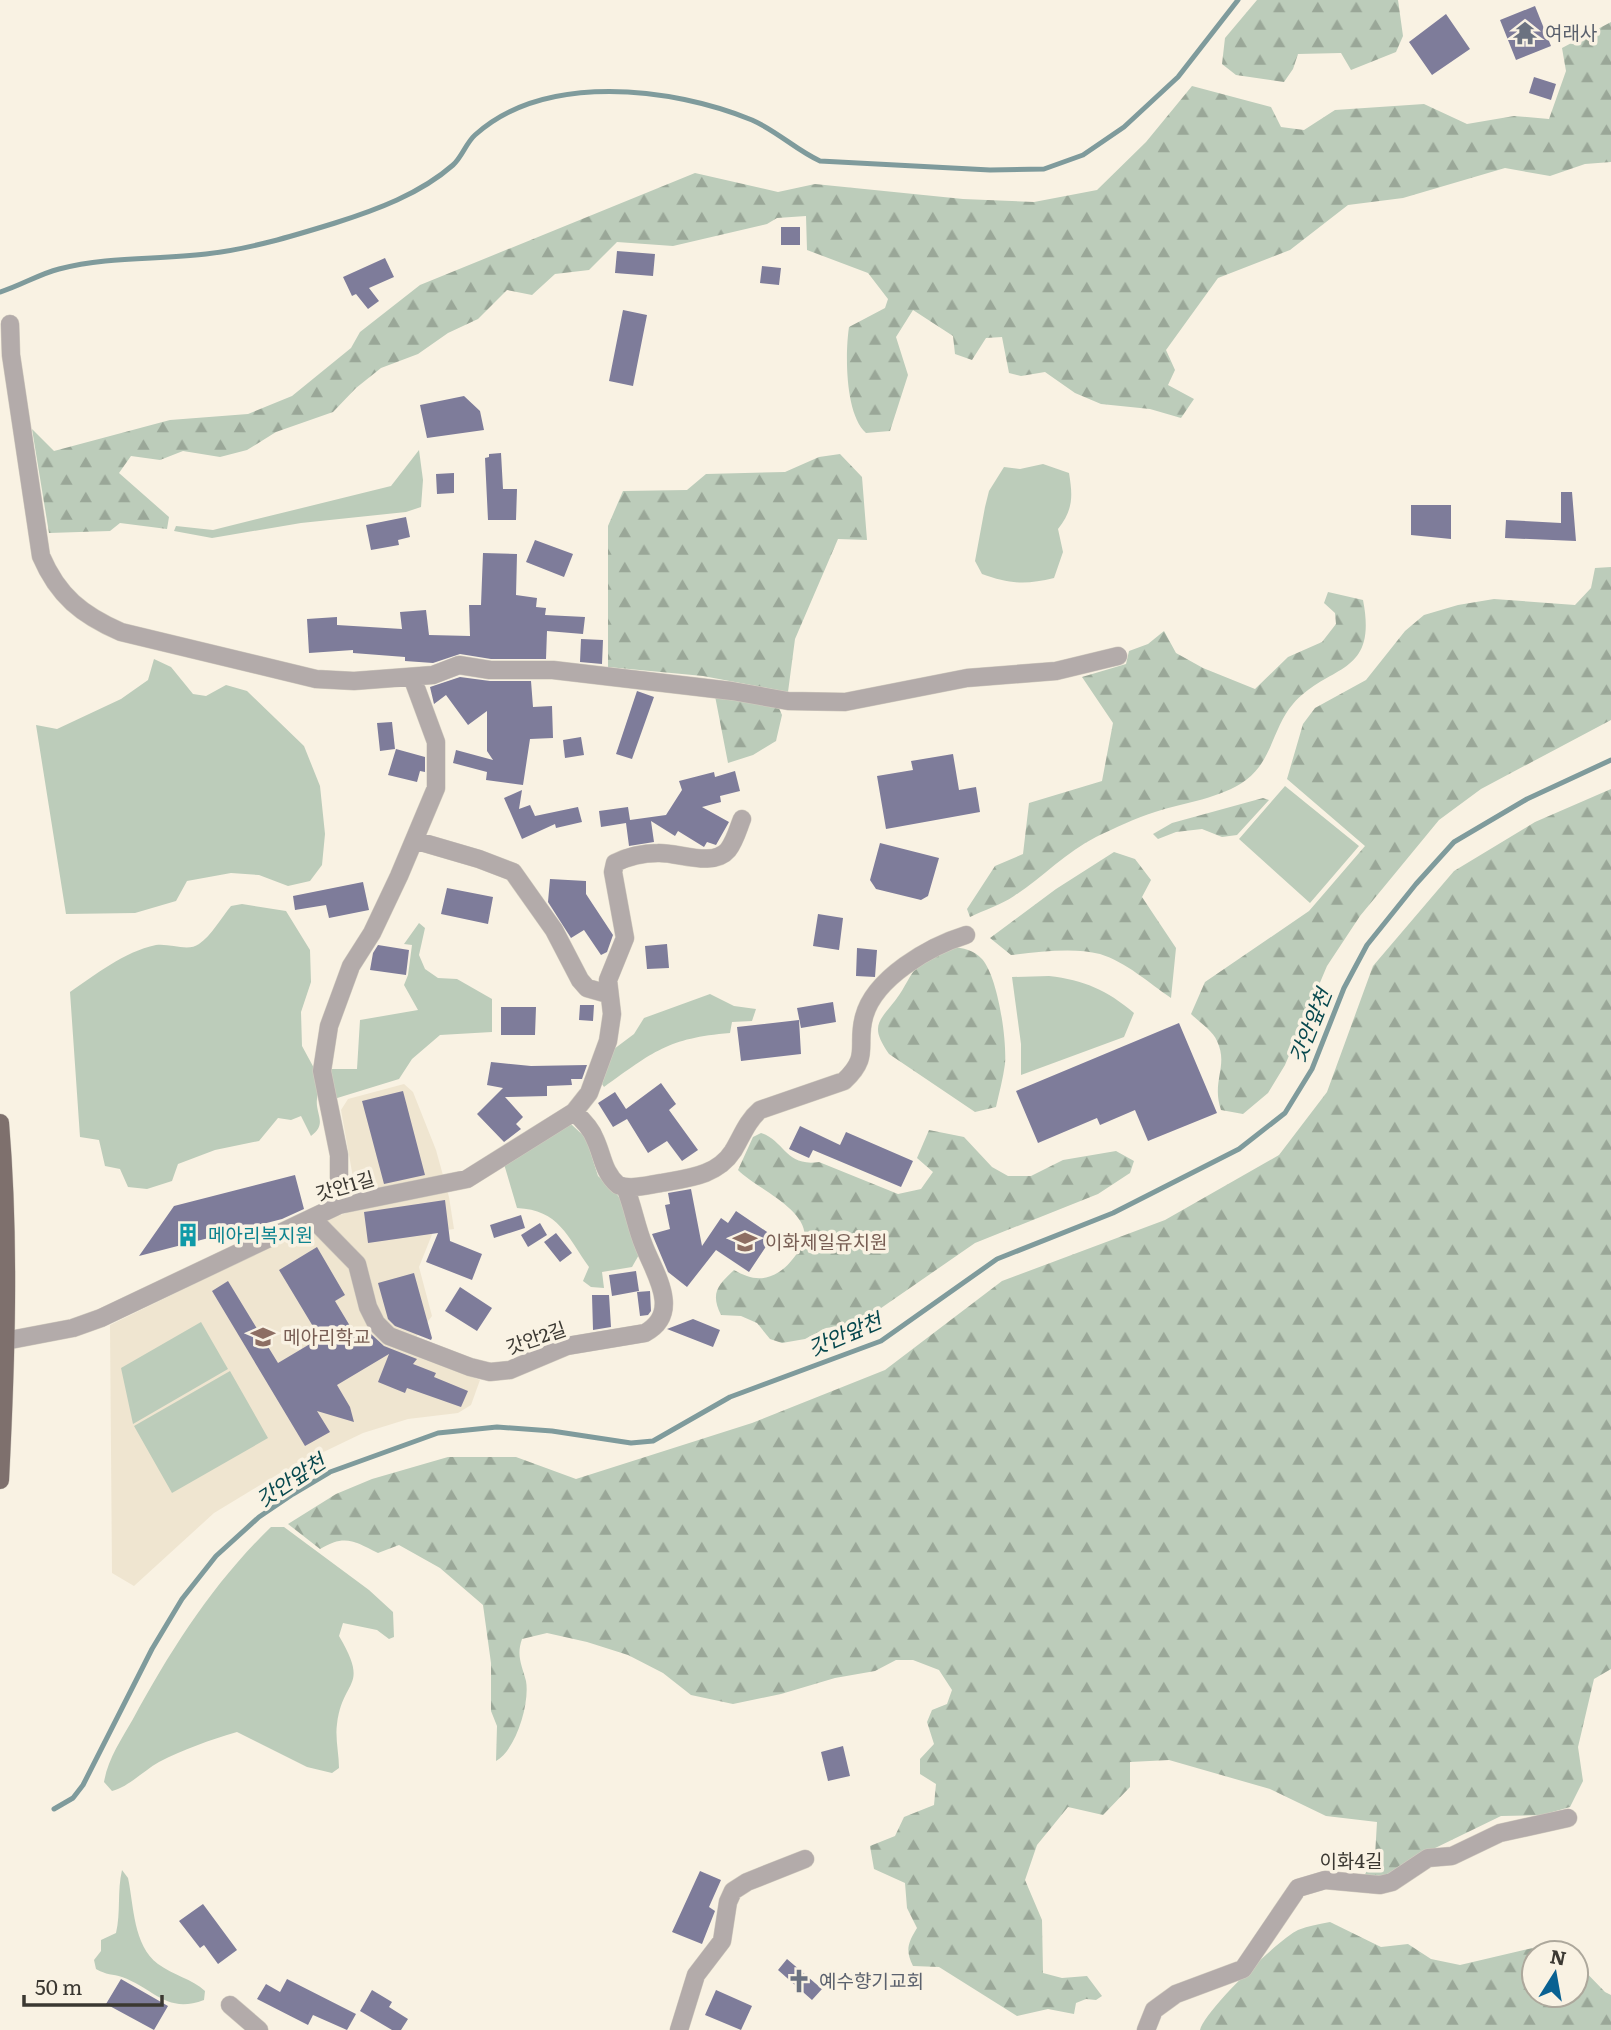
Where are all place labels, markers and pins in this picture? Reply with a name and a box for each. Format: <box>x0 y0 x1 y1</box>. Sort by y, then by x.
place label: 여래사 <box>1545 18 1597 46</box>
temple icon: 여래사 <box>1511 19 1539 47</box>
place label: 메아리복지원 <box>208 1220 313 1248</box>
building icon: 메아리복지원 <box>174 1221 202 1249</box>
place label: 이화제일유치원 <box>765 1227 887 1255</box>
school or university icon: 이화제일유치원 <box>731 1228 759 1256</box>
place label: 메아리학교 <box>283 1322 370 1350</box>
school or university icon: 메아리학교 <box>249 1323 277 1351</box>
place label: 예수향기교회 <box>819 1966 924 1994</box>
church icon: 예수향기교회 <box>785 1967 813 1995</box>

